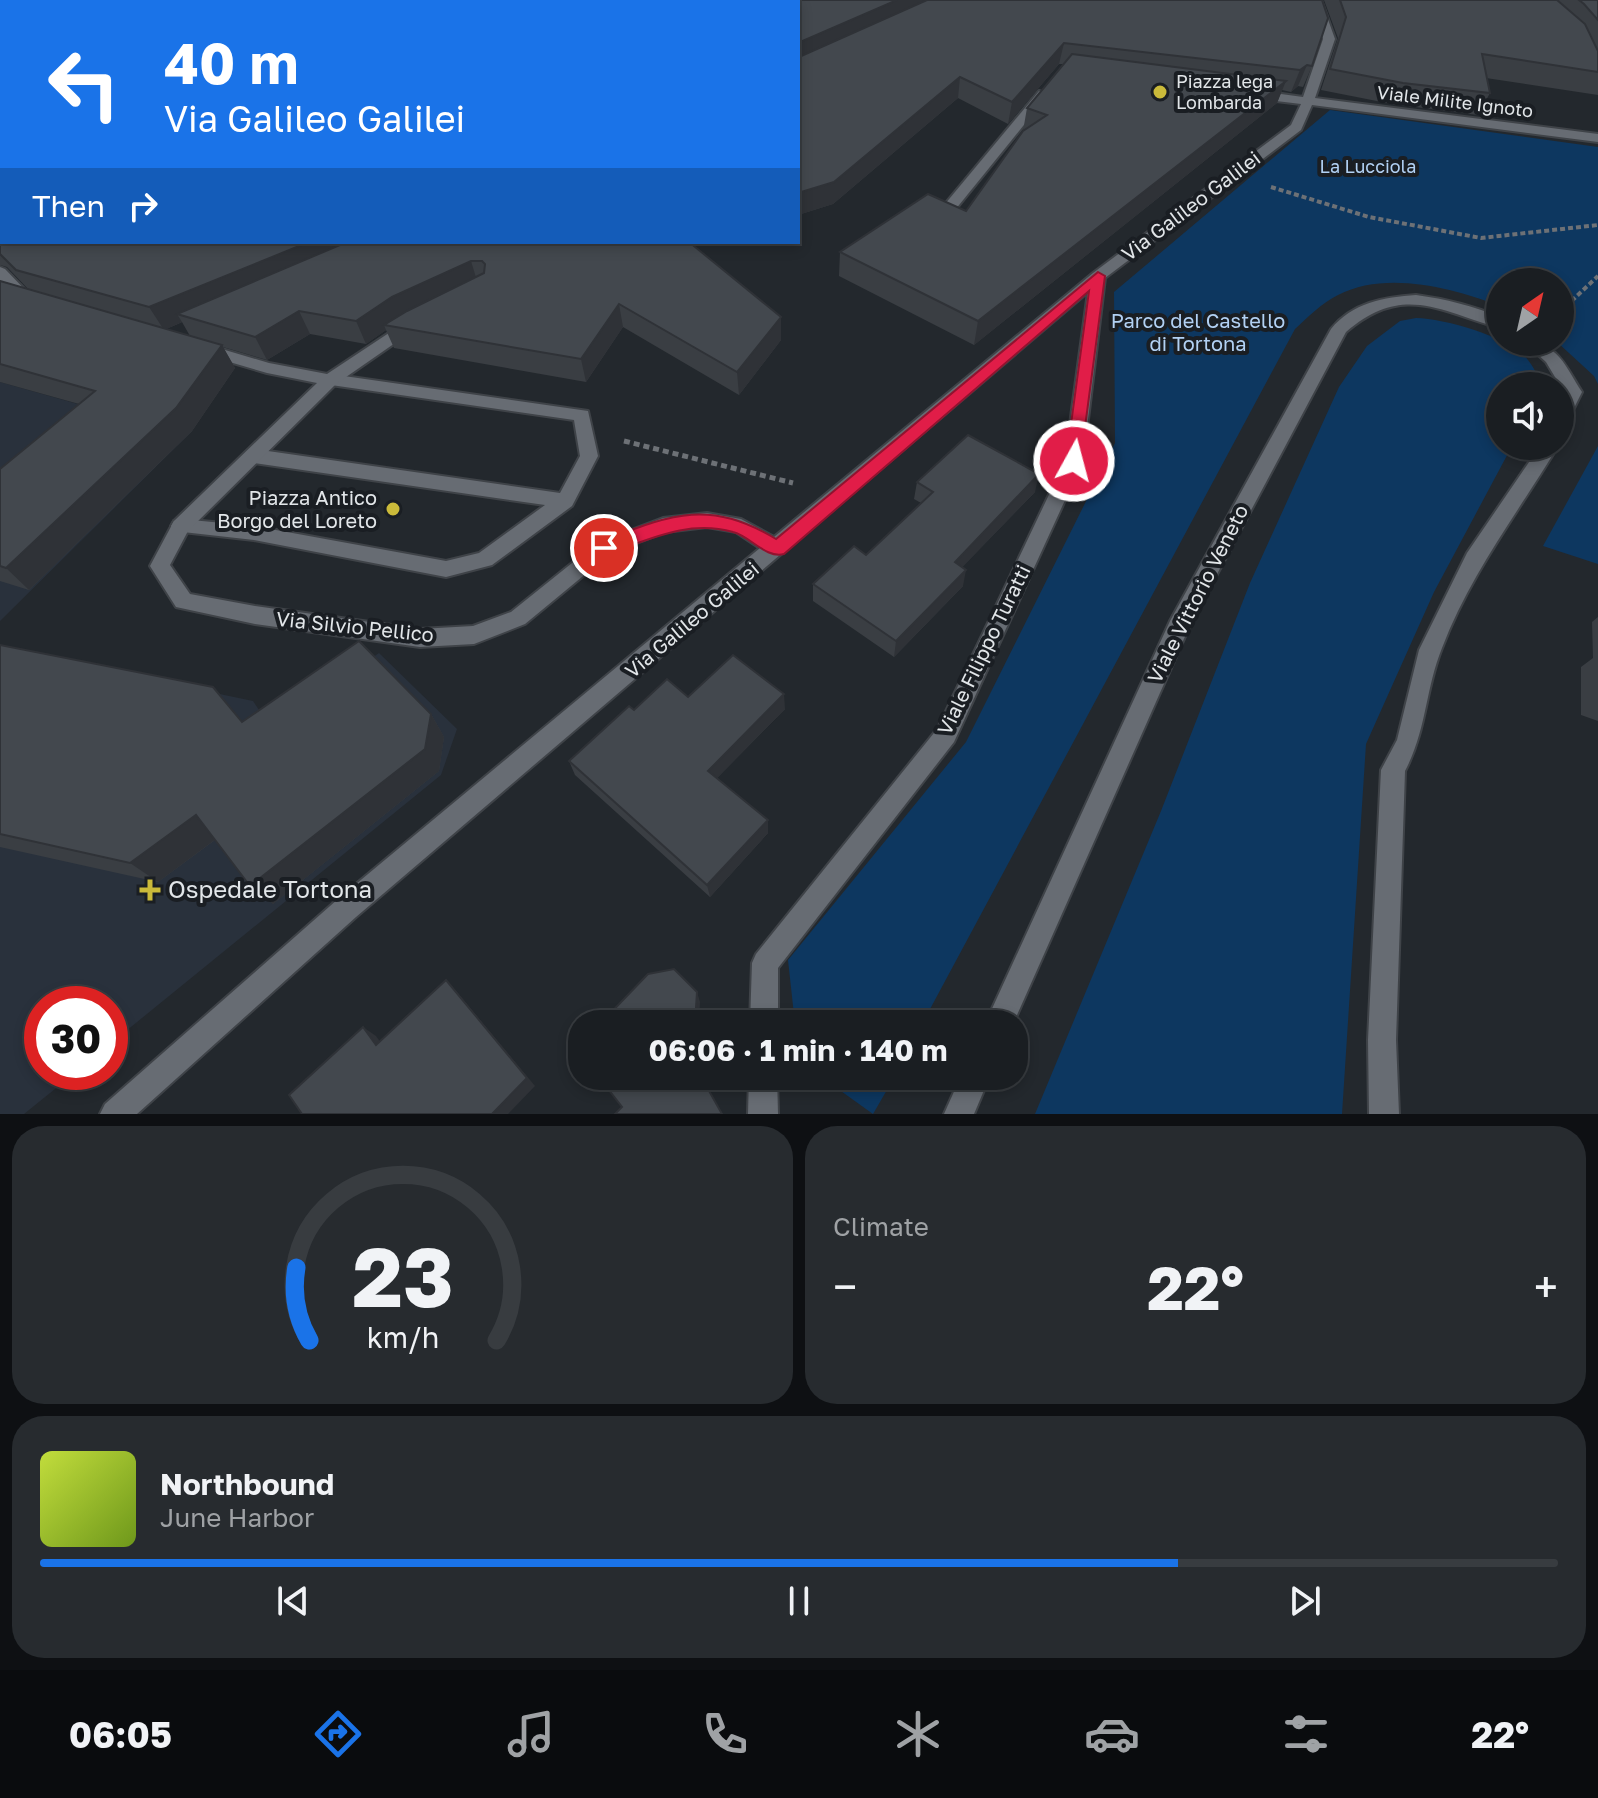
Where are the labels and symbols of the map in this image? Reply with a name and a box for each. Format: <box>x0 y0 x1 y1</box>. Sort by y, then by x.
place label: Piazza lega Lombarda <box>1176 70 1273 113</box>
street label: Viale Milite Ignoto <box>1376 81 1534 122</box>
marker: Piazza lega Lombarda <box>1151 83 1169 101</box>
street label: Via Galileo Galilei <box>1116 145 1264 265</box>
park label: La Lucciola <box>1319 155 1417 177</box>
north arrow <box>1486 268 1574 356</box>
park label: Parco del Castello di Tortona <box>1111 308 1285 355</box>
position arrow <box>1032 419 1116 503</box>
place label: Piazza Antico Borgo del Loreto <box>217 485 377 532</box>
marker: Piazza Antico Borgo del Loreto <box>384 500 402 518</box>
street label: Viale Vittorio Veneto <box>1142 500 1253 687</box>
pin <box>570 514 638 582</box>
street label: Via Galileo Galilei <box>620 556 763 682</box>
street label: Viale Filippo Turatti <box>932 561 1035 738</box>
street label: Via Silvio Pellico <box>275 606 435 646</box>
place label: Ospedale Tortona <box>168 874 372 903</box>
marker: Ospedale Tortona <box>139 879 161 901</box>
speed limit sign: 30 <box>24 986 128 1090</box>

